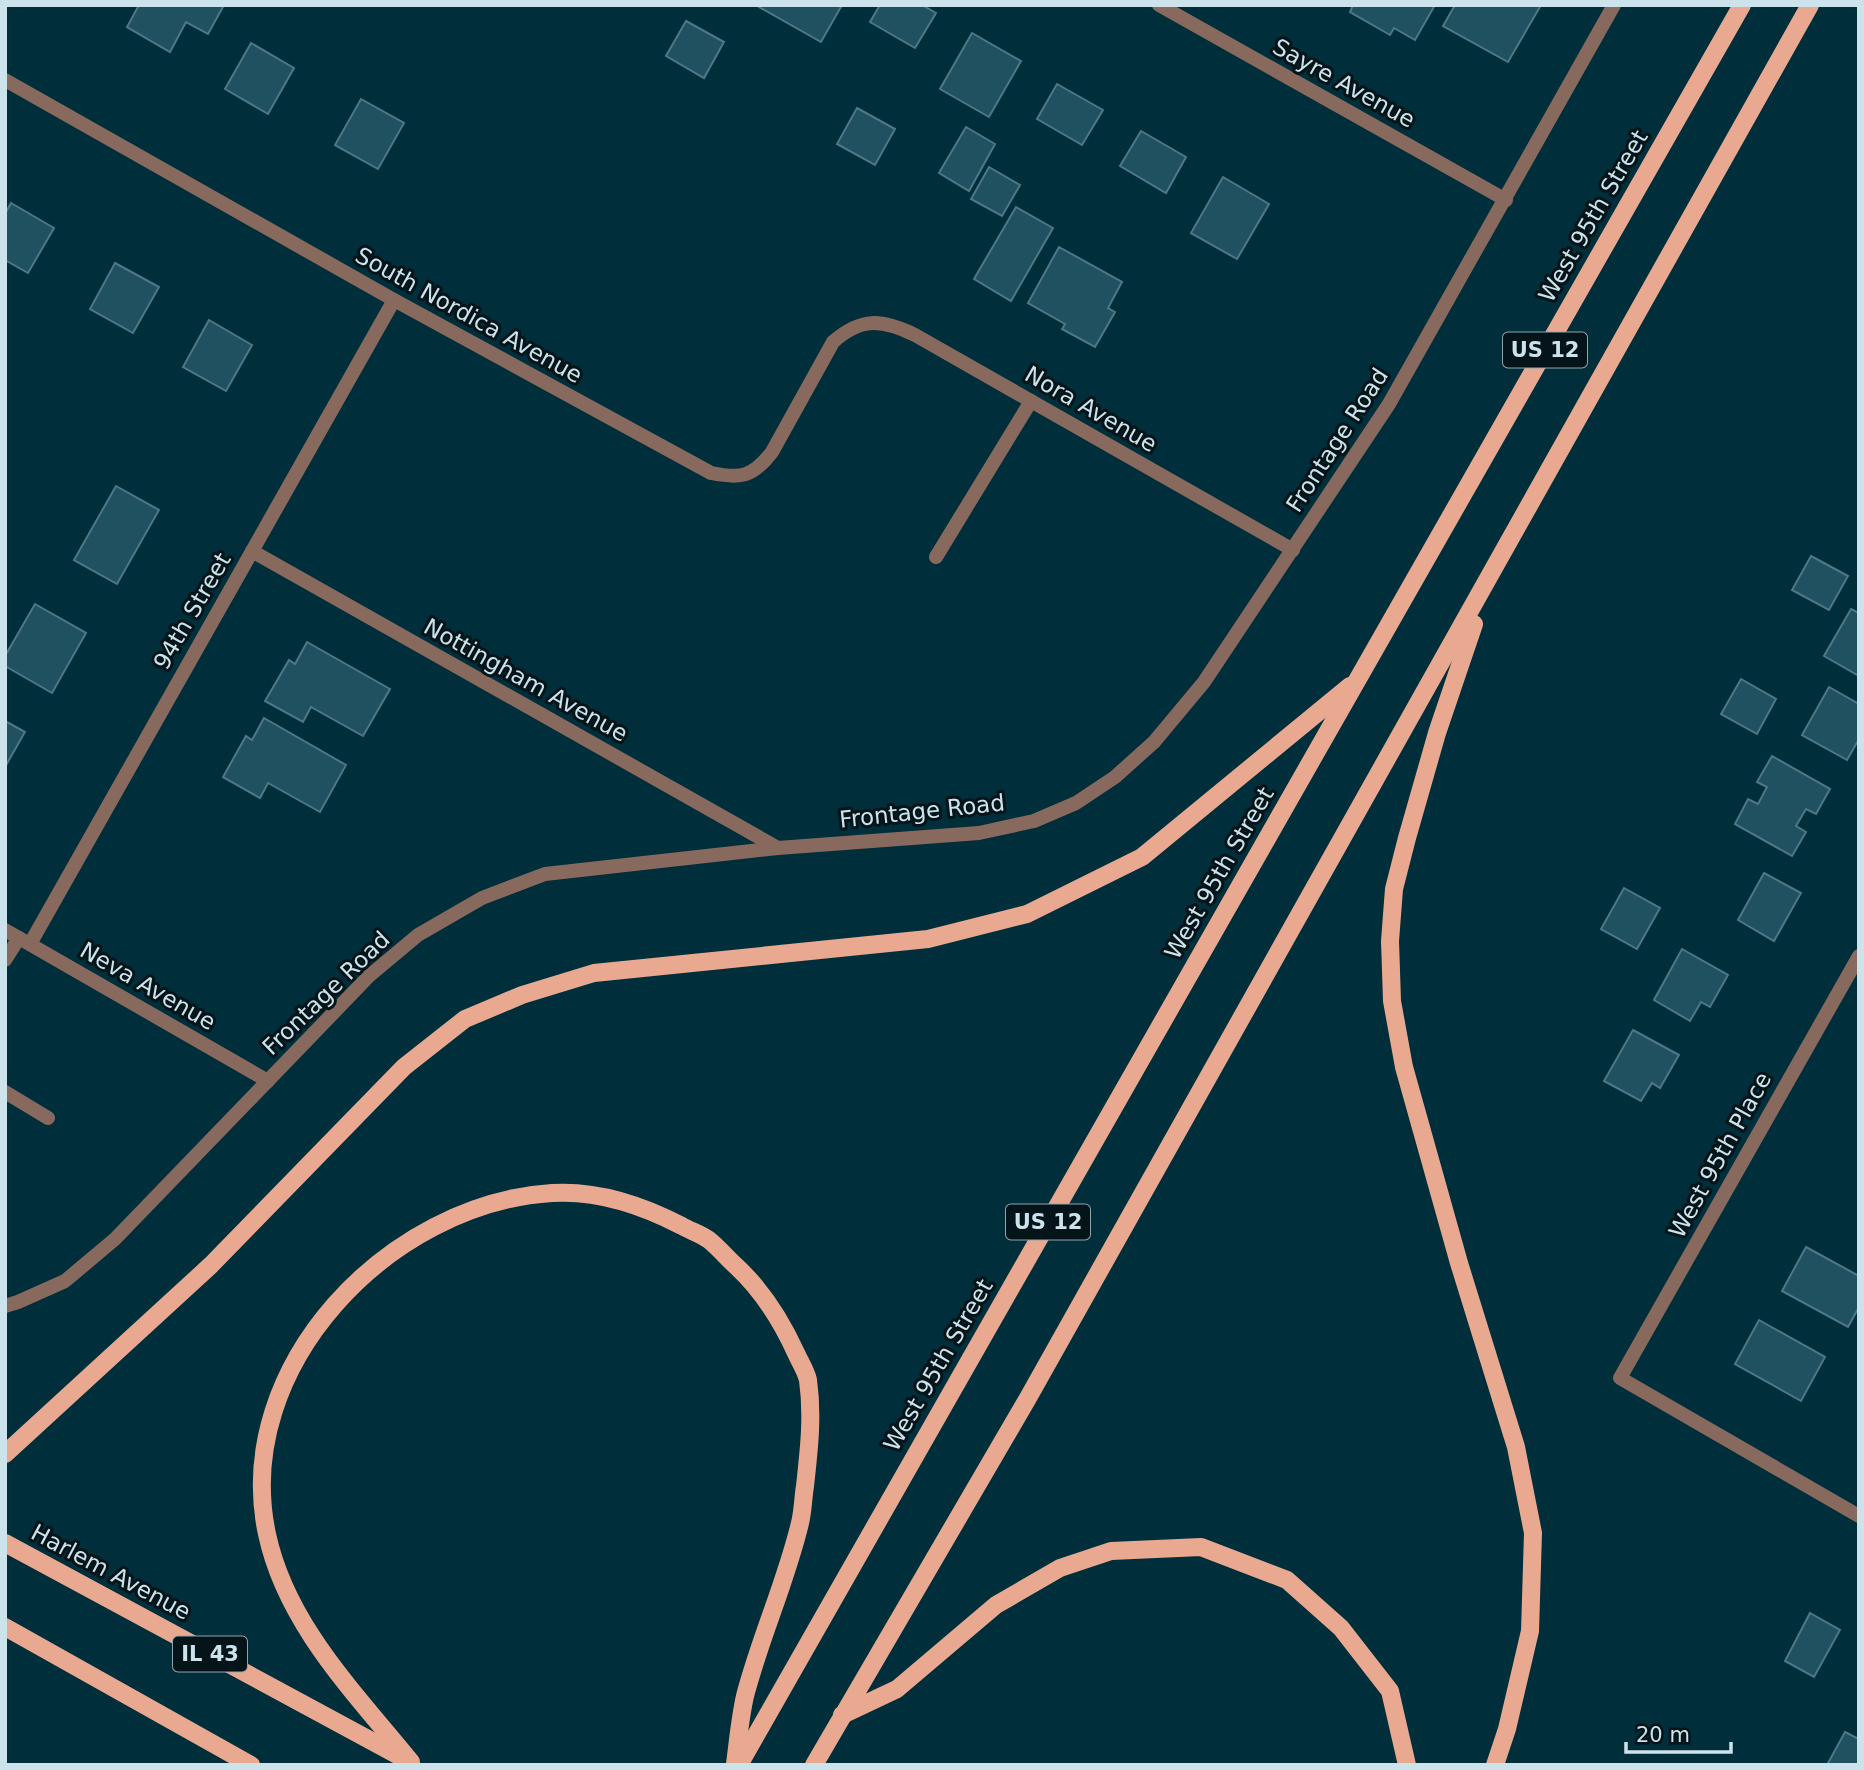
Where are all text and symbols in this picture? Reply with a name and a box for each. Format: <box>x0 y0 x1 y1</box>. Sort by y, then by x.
street label: Sayre Avenue <box>1269 33 1419 133</box>
street label: West 95th Street <box>1533 126 1653 306</box>
street label: South Nordica Avenue <box>351 242 587 388</box>
road number: US 12 <box>1503 332 1587 368</box>
street label: Nora Avenue <box>1021 361 1161 457</box>
street label: Frontage Road <box>1281 363 1393 517</box>
street label: 94th Street <box>148 548 236 674</box>
street label: Nottingham Avenue <box>420 613 632 747</box>
street label: West 95th Street <box>1159 783 1279 963</box>
street label: Frontage Road <box>838 789 1006 833</box>
street label: Frontage Road <box>257 926 395 1060</box>
street label: Neva Avenue <box>76 937 220 1035</box>
street label: West 95th Place <box>1664 1068 1776 1242</box>
road number: US 12 <box>1006 1204 1090 1240</box>
street label: West 95th Street <box>878 1275 998 1455</box>
street label: Harlem Avenue <box>27 1519 195 1625</box>
road number: IL 43 <box>173 1636 247 1672</box>
scale bar <box>1626 1710 1731 1754</box>
text: 20 m <box>1636 1723 1690 1747</box>

